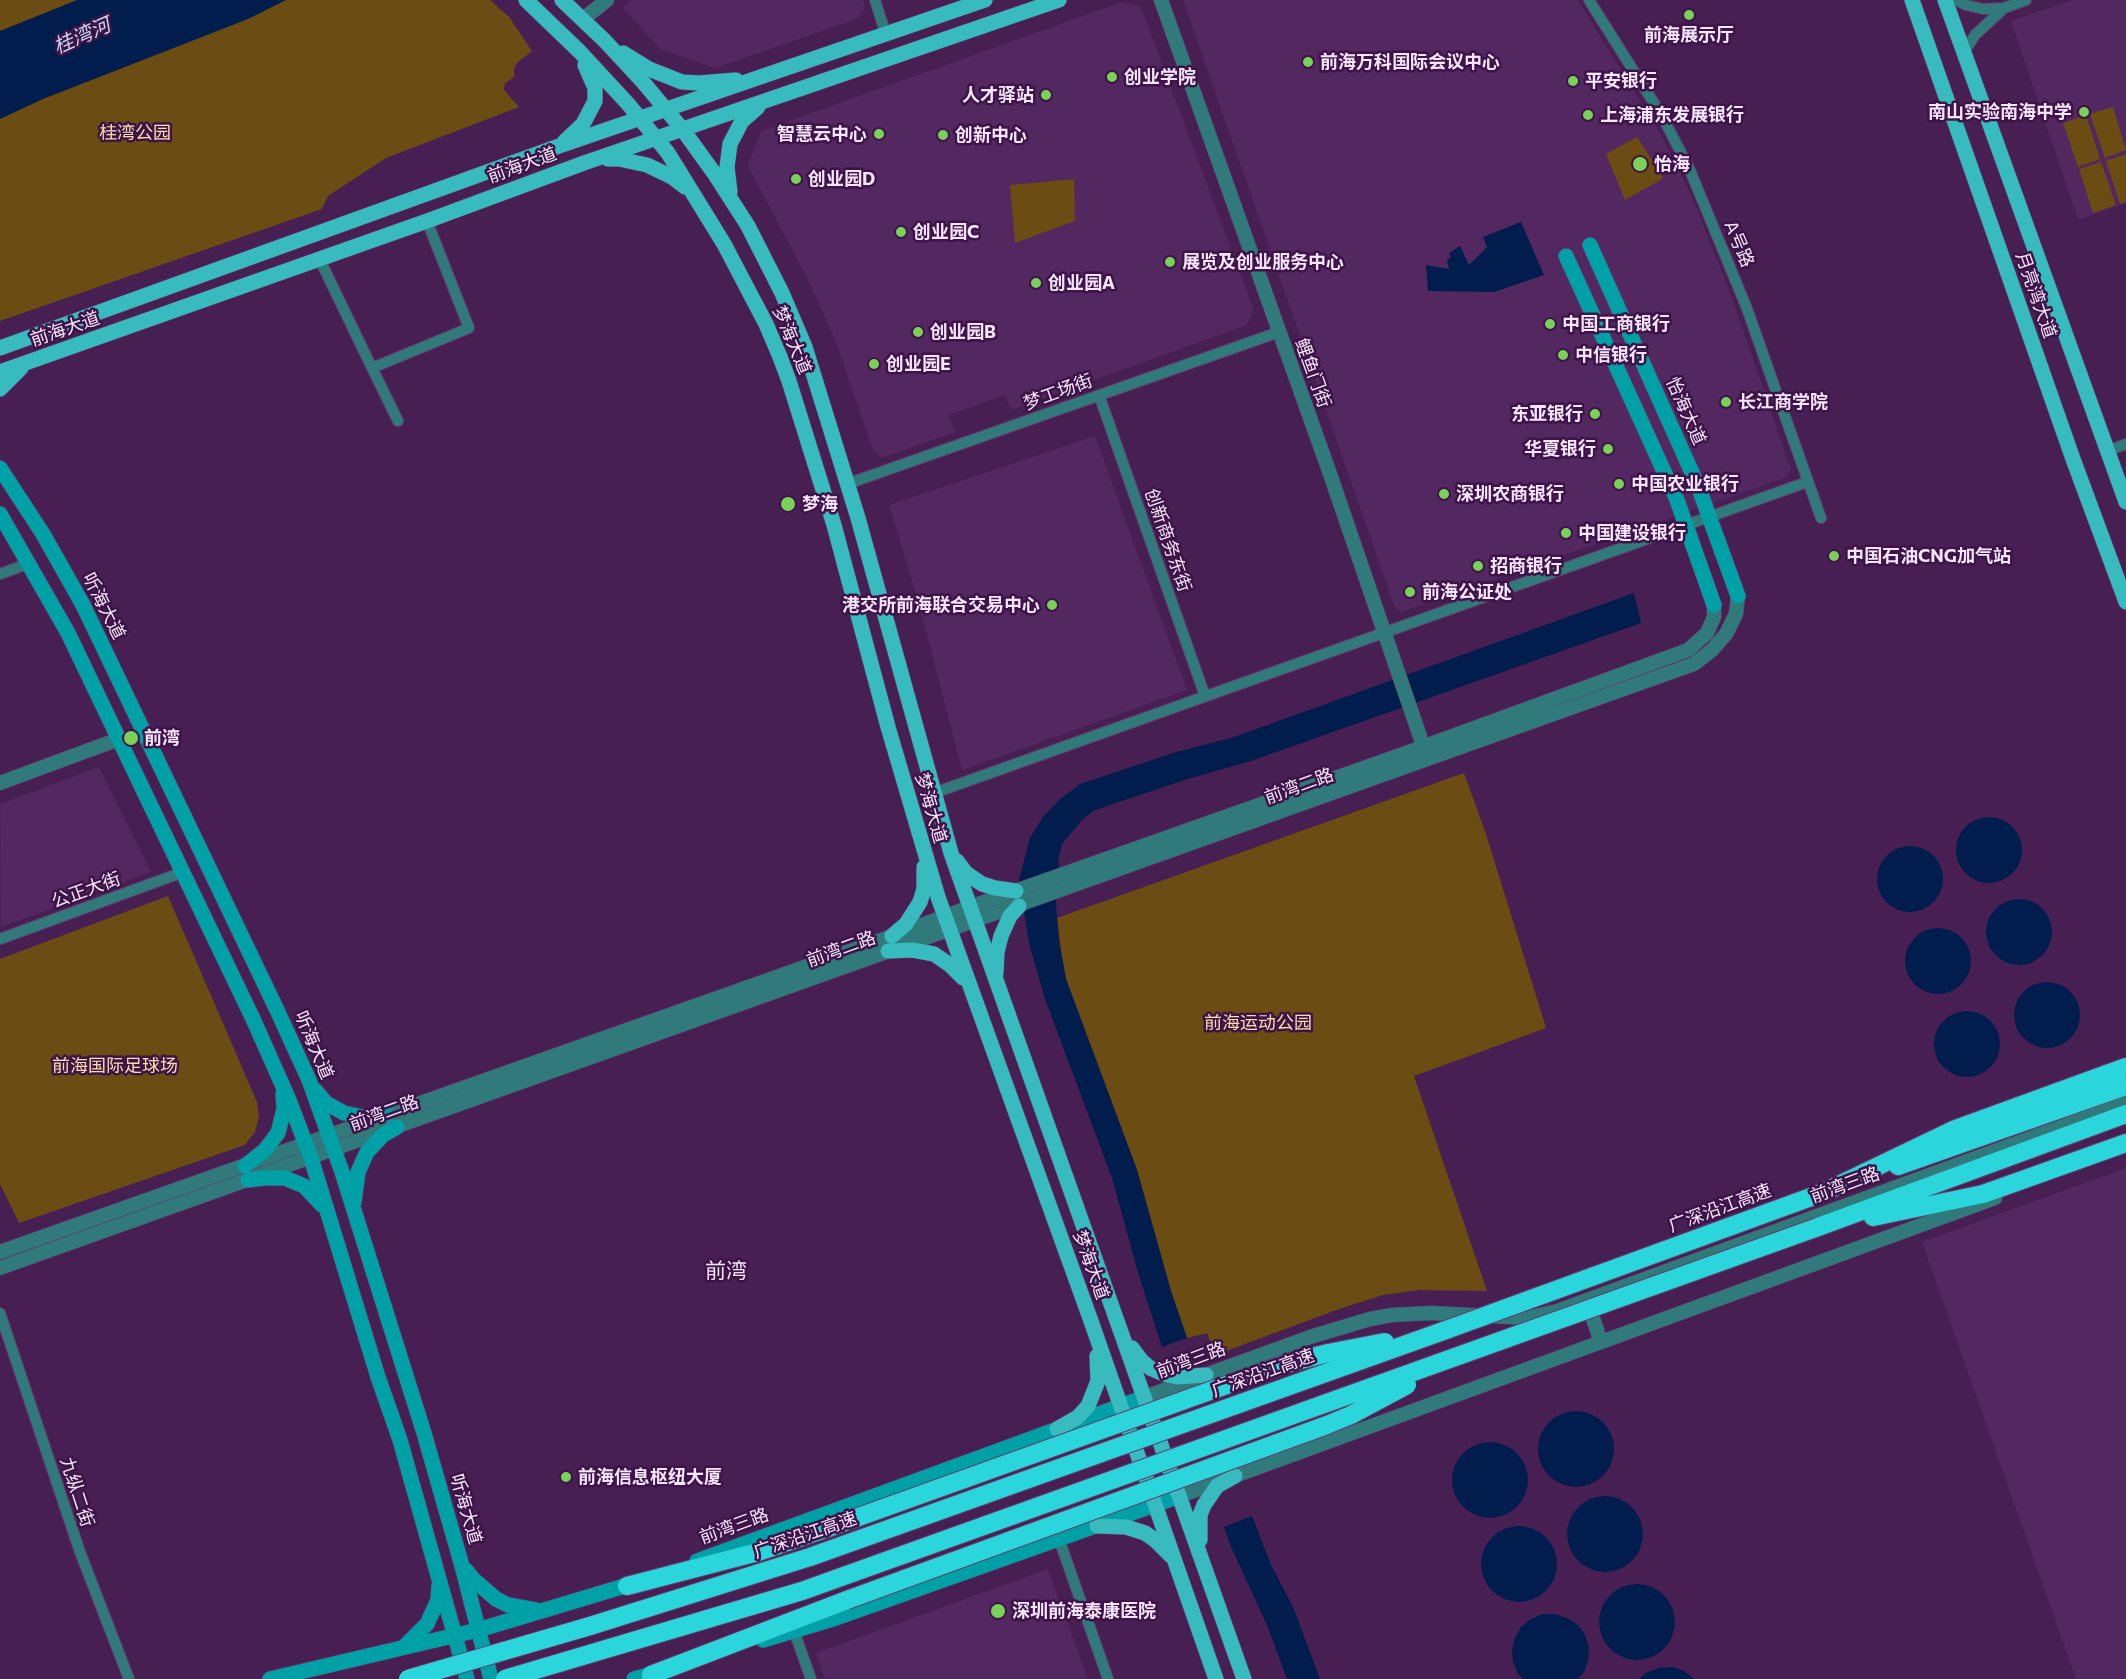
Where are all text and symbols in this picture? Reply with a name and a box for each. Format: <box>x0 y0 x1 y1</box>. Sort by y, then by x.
marker: 前海展示厅 <box>1682 8 1696 22</box>
water label: 桂湾河 <box>50 13 114 59</box>
place label: 前海展示厅 <box>1644 24 1734 46</box>
place label: 前海万科国际会议中心 <box>1320 51 1500 73</box>
marker: 前海万科国际会议中心 <box>1301 55 1315 69</box>
place label: 创业学院 <box>1124 66 1196 88</box>
marker: 创业学院 <box>1105 70 1119 84</box>
place label: 平安银行 <box>1585 70 1657 92</box>
marker: 平安银行 <box>1566 74 1580 88</box>
place label: 人才驿站 <box>962 84 1034 106</box>
marker: 人才驿站 <box>1039 88 1053 102</box>
place label: 南山实验南海中学 <box>1928 101 2072 123</box>
place label: 上海浦东发展银行 <box>1600 104 1744 126</box>
marker: 南山实验南海中学 <box>2077 105 2091 119</box>
marker: 上海浦东发展银行 <box>1581 108 1595 122</box>
park label: 桂湾公园 <box>99 122 171 144</box>
place label: 智慧云中心 <box>777 123 867 145</box>
place label: 创新中心 <box>955 124 1027 146</box>
marker: 智慧云中心 <box>872 127 886 141</box>
marker: 创新中心 <box>936 128 950 142</box>
street label: 前海大道 <box>484 143 560 187</box>
place label: 怡海 <box>1654 153 1690 175</box>
marker: 怡海 <box>1631 155 1649 173</box>
place label: 创业园D <box>808 168 875 190</box>
marker: 创业园D <box>789 172 803 186</box>
street label: A号路 <box>1720 217 1758 271</box>
place label: 创业园C <box>913 221 979 243</box>
marker: 创业园C <box>894 225 908 239</box>
street label: 月亮湾大道 <box>2011 249 2061 341</box>
place label: 展览及创业服务中心 <box>1182 251 1344 273</box>
marker: 展览及创业服务中心 <box>1163 255 1177 269</box>
place label: 创业园A <box>1048 272 1115 294</box>
marker: 创业园A <box>1029 276 1043 290</box>
street label: 梦海大道 <box>768 303 816 377</box>
street label: 前海大道 <box>27 307 103 351</box>
place label: 中国工商银行 <box>1562 313 1670 335</box>
marker: 中国工商银行 <box>1543 317 1557 331</box>
place label: 创业园B <box>930 321 996 343</box>
marker: 创业园B <box>911 325 925 339</box>
street label: 鲤鱼门街 <box>1291 335 1335 411</box>
place label: 中信银行 <box>1575 344 1647 366</box>
marker: 中信银行 <box>1556 348 1570 362</box>
place label: 创业园E <box>886 353 951 375</box>
marker: 创业园E <box>867 357 881 371</box>
street label: 梦工场街 <box>1020 370 1096 414</box>
street label: 怡海大道 <box>1661 374 1711 448</box>
place label: 长江商学院 <box>1738 391 1828 413</box>
marker: 长江商学院 <box>1719 395 1733 409</box>
place label: 东亚银行 <box>1511 403 1583 425</box>
marker: 东亚银行 <box>1588 407 1602 421</box>
place label: 华夏银行 <box>1524 438 1596 460</box>
marker: 华夏银行 <box>1601 442 1615 456</box>
place label: 中国农业银行 <box>1631 473 1739 495</box>
marker: 中国农业银行 <box>1612 477 1626 491</box>
place label: 深圳农商银行 <box>1456 483 1564 505</box>
street label: 创新商务东街 <box>1140 485 1196 595</box>
marker: 深圳农商银行 <box>1437 487 1451 501</box>
place label: 梦海 <box>802 493 838 515</box>
marker: 梦海 <box>779 495 797 513</box>
place label: 中国建设银行 <box>1578 522 1686 544</box>
marker: 中国建设银行 <box>1559 526 1573 540</box>
place label: 中国石油CNG加气站 <box>1846 545 2011 567</box>
marker: 中国石油CNG加气站 <box>1827 549 1841 563</box>
place label: 招商银行 <box>1490 555 1562 577</box>
marker: 招商银行 <box>1471 559 1485 573</box>
street label: 听海大道 <box>78 569 130 643</box>
place label: 前海公证处 <box>1422 581 1512 603</box>
marker: 前海公证处 <box>1403 585 1417 599</box>
place label: 港交所前海联合交易中心 <box>842 594 1040 616</box>
marker: 港交所前海联合交易中心 <box>1045 598 1059 612</box>
place label: 前湾 <box>144 727 180 749</box>
marker: 前湾 <box>122 729 140 747</box>
street label: 前湾二路 <box>1261 764 1337 808</box>
street label: 梦海大道 <box>911 770 951 846</box>
street label: 公正大街 <box>48 868 124 912</box>
street label: 前湾二路 <box>803 927 879 971</box>
street label: 听海大道 <box>290 1008 338 1082</box>
park label: 前海运动公园 <box>1204 1012 1312 1034</box>
park label: 前海国际足球场 <box>52 1055 178 1077</box>
street label: 前湾二路 <box>346 1091 422 1135</box>
street label: 前湾三路 <box>1807 1163 1883 1207</box>
street label: 广深沿江高速 <box>1666 1179 1774 1237</box>
street label: 梦海大道 <box>1069 1227 1113 1303</box>
district label: 前湾 <box>705 1258 747 1284</box>
street label: 前湾三路 <box>1153 1338 1229 1382</box>
street label: 广深沿江高速 <box>1209 1344 1317 1402</box>
street label: 九纵二街 <box>56 1454 98 1530</box>
place label: 前海信息枢纽大厦 <box>578 1466 722 1488</box>
marker: 前海信息枢纽大厦 <box>559 1470 573 1484</box>
street label: 听海大道 <box>446 1471 486 1547</box>
street label: 前湾三路 <box>696 1504 772 1548</box>
street label: 广深沿江高速 <box>750 1507 860 1563</box>
place label: 深圳前海泰康医院 <box>1012 1600 1156 1622</box>
marker: 深圳前海泰康医院 <box>989 1602 1007 1620</box>

